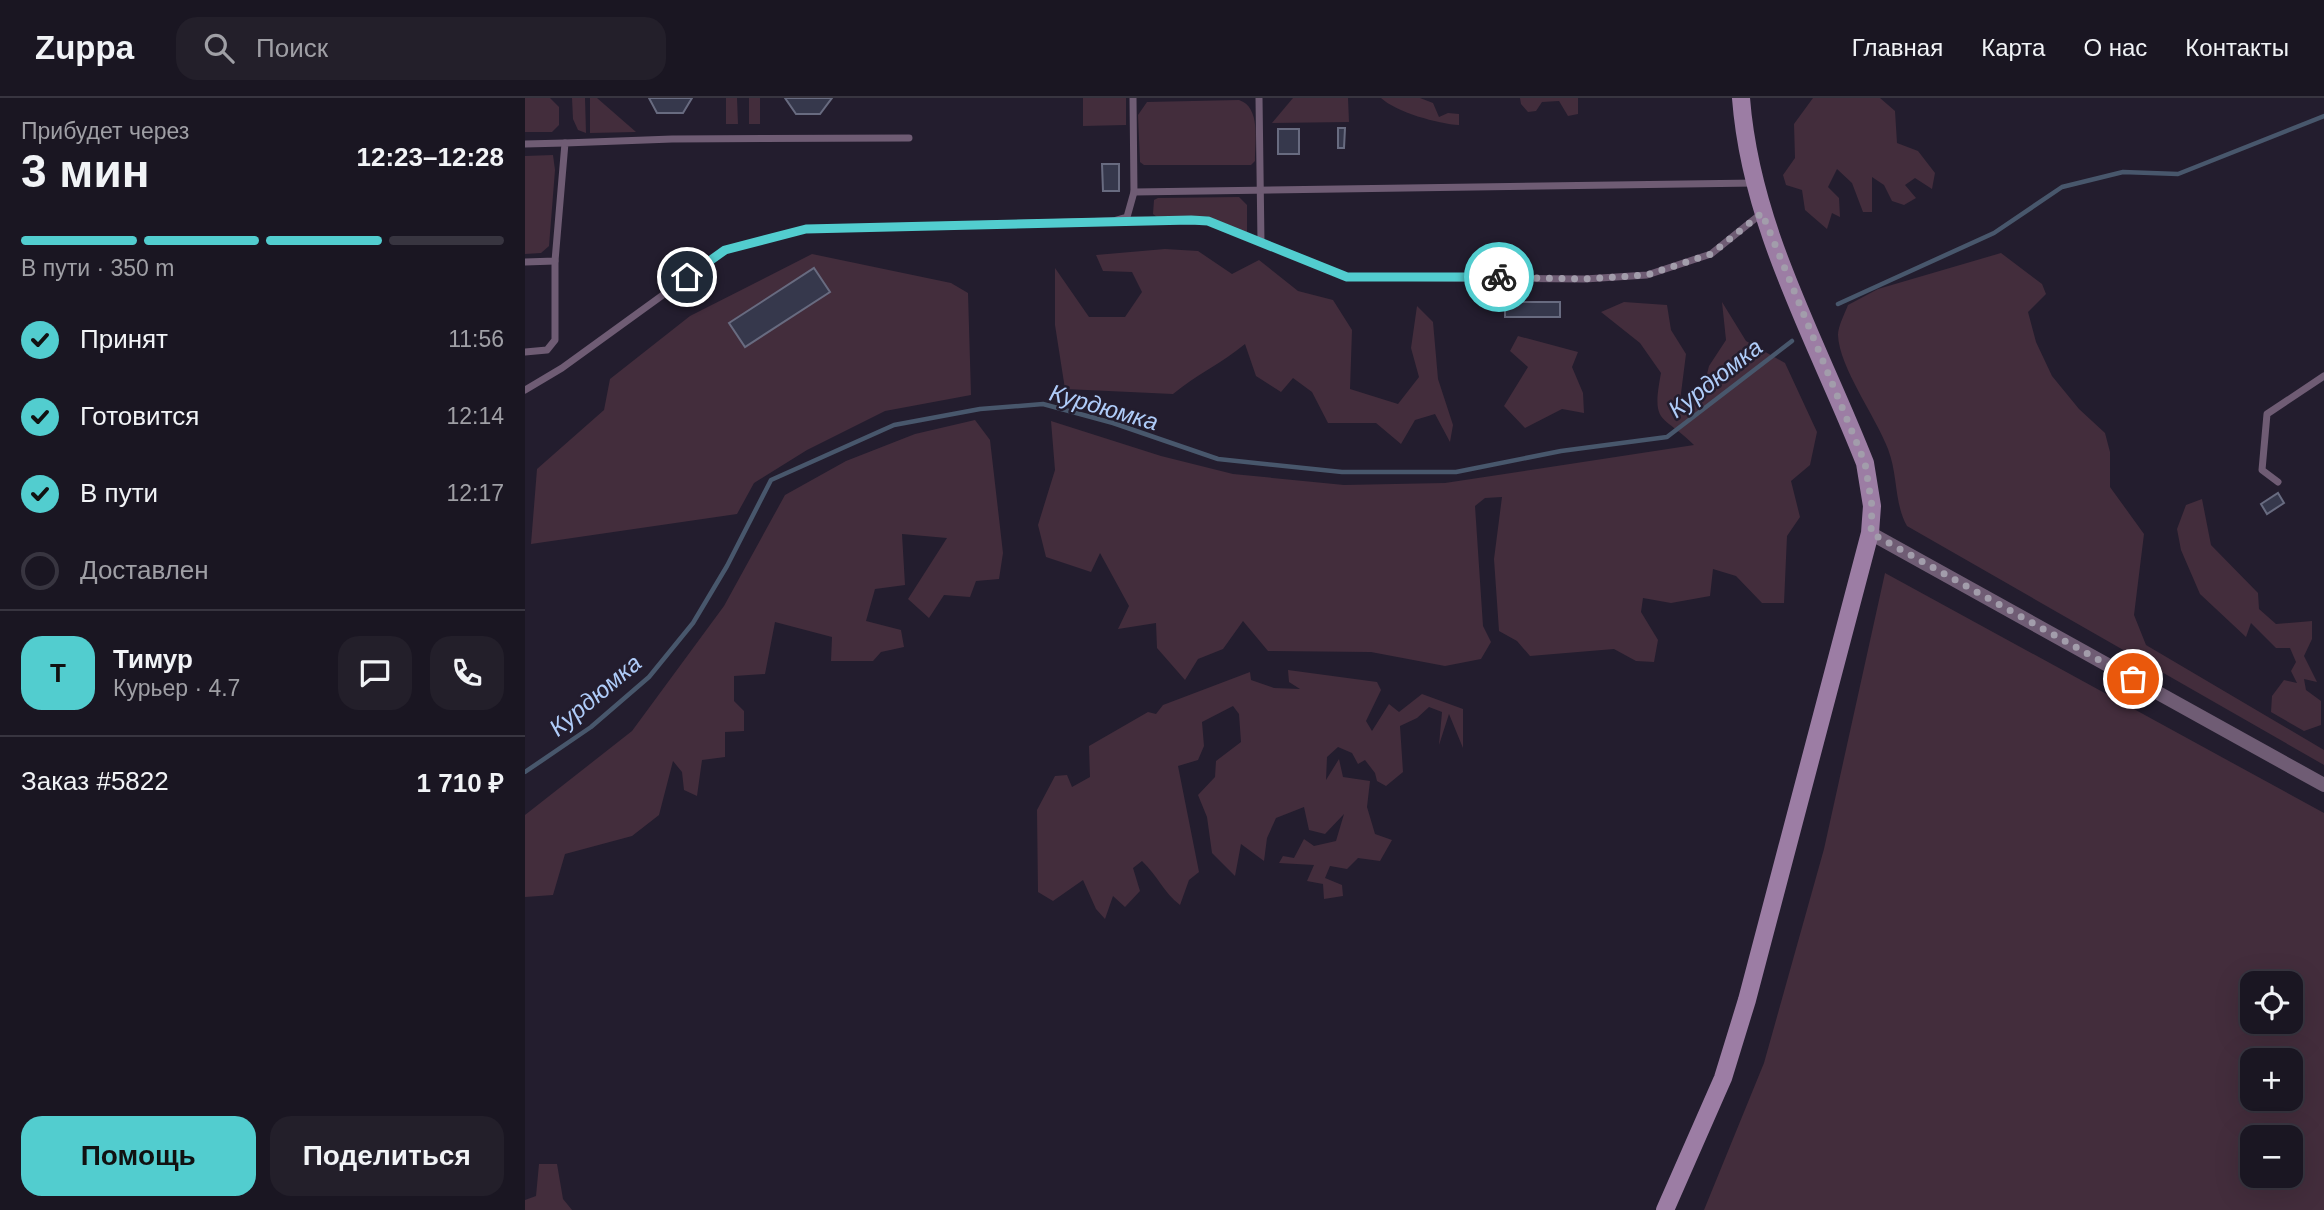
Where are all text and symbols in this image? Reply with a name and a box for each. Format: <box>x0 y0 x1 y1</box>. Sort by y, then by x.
search box <box>176 17 666 80</box>
text: Zuppa <box>35 29 134 66</box>
icon: search <box>200 29 238 67</box>
text: Поиск <box>256 33 328 63</box>
text: Главная <box>1852 34 1943 61</box>
text: Карта <box>1981 34 2045 61</box>
text: О нас <box>2083 34 2147 61</box>
text: Контакты <box>2185 34 2289 61</box>
text: Прибудет через <box>21 118 189 144</box>
text: 12:23–12:28 <box>357 142 504 172</box>
text: 3 мин <box>21 145 149 197</box>
courier <box>1464 242 1534 312</box>
pin <box>657 247 717 307</box>
text: В пути · 350 m <box>21 255 174 281</box>
icon: home <box>668 258 706 296</box>
icon: bike <box>1480 258 1518 296</box>
icon: check <box>21 321 59 359</box>
text: Принят <box>80 324 168 354</box>
text: 11:56 <box>448 326 504 352</box>
water label: Курдюмка <box>1663 333 1767 423</box>
water label: Курдюмка <box>1047 379 1161 435</box>
icon: check <box>21 398 59 436</box>
text: Готовится <box>80 401 199 431</box>
text: 12:14 <box>446 403 504 429</box>
icon: check <box>21 475 59 513</box>
text: В пути <box>80 478 158 508</box>
text: 12:17 <box>446 480 504 506</box>
text: Доставлен <box>80 555 209 585</box>
button: chat <box>338 636 412 710</box>
button: phone <box>430 636 504 710</box>
text: Тимур <box>113 644 193 674</box>
water label: Курдюмка <box>544 649 646 741</box>
pin <box>2103 649 2163 709</box>
text: Т <box>50 658 66 688</box>
icon: bag <box>2114 660 2152 698</box>
text: Курьер · 4.7 <box>113 675 240 701</box>
text: Заказ #5822 <box>21 766 169 796</box>
text: 1 710 ₽ <box>417 768 504 798</box>
map controls <box>2240 971 2303 1188</box>
button: locate <box>2240 971 2303 1034</box>
button: + <box>2240 1048 2303 1111</box>
button: Помощь <box>21 1116 256 1196</box>
button: Поделиться <box>270 1116 504 1196</box>
button: − <box>2240 1125 2303 1188</box>

